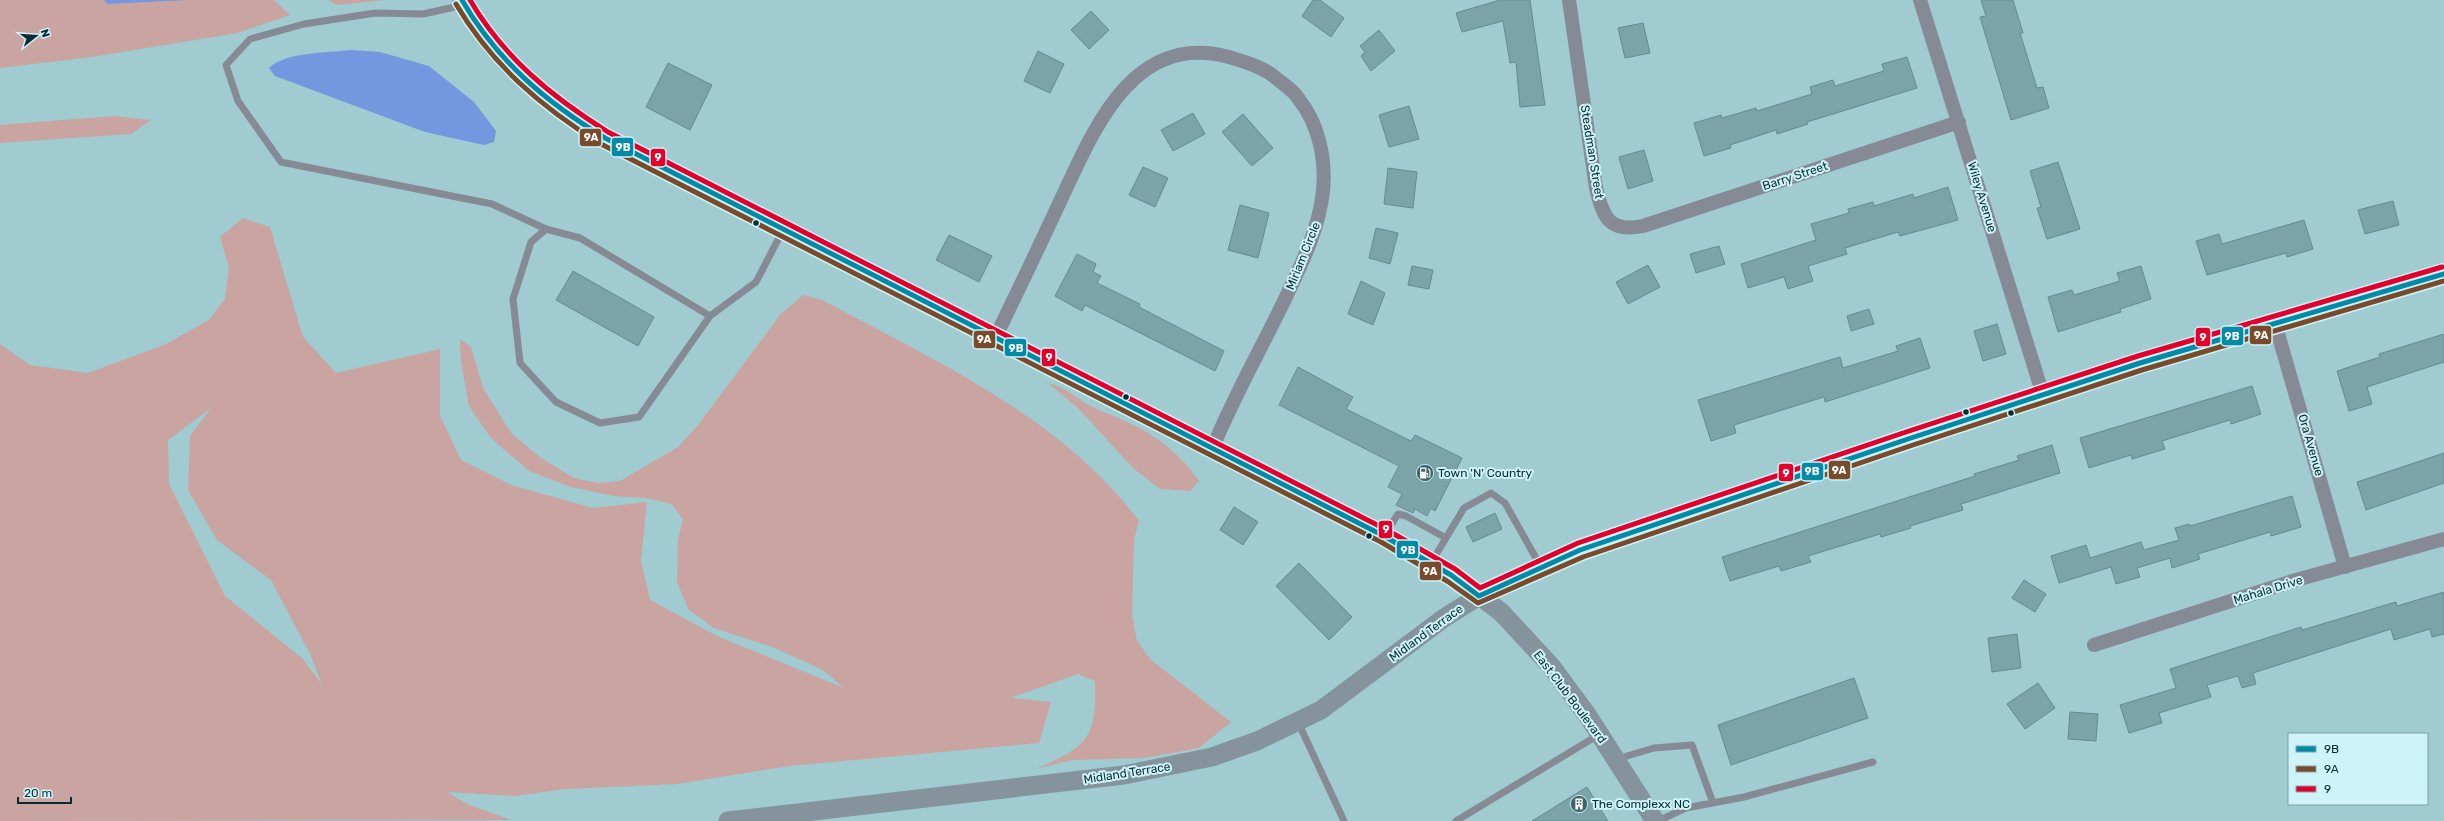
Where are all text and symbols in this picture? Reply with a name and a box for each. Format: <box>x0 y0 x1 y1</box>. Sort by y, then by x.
north arrow <box>16 16 56 56</box>
text: N <box>38 28 52 39</box>
street label: Steadman Street <box>1578 104 1606 200</box>
line badge: 9A <box>579 128 602 147</box>
text: 9A <box>584 131 598 144</box>
line badge: 9B <box>611 137 634 157</box>
text: 9B <box>616 141 631 154</box>
line badge: 9 <box>650 148 666 167</box>
text: 9 <box>654 151 662 164</box>
street label: Barry Street <box>1761 159 1830 193</box>
street label: Wiley Avenue <box>1965 160 1999 234</box>
unlabelled marker <box>751 218 761 228</box>
street label: Miriam Circle <box>1283 220 1323 292</box>
line badge: 9A <box>2249 325 2272 345</box>
line badge: 9B <box>2221 326 2244 346</box>
line badge: 9 <box>2195 327 2211 347</box>
text: 9A <box>2254 329 2268 342</box>
line badge: 9A <box>973 330 996 349</box>
text: 9B <box>2225 330 2240 343</box>
text: 9 <box>2199 331 2207 344</box>
text: 9A <box>977 333 991 346</box>
line badge: 9B <box>1004 338 1027 357</box>
text: 9B <box>1009 342 1024 355</box>
line badge: 9 <box>1041 348 1056 367</box>
text: 9 <box>1045 351 1053 364</box>
unlabelled marker <box>1121 392 1131 402</box>
unlabelled marker <box>1961 407 1971 417</box>
unlabelled marker <box>2006 408 2016 418</box>
street label: Ora Avenue <box>2295 412 2327 478</box>
line badge: 9A <box>1828 460 1851 480</box>
line badge: 9B <box>1801 462 1824 481</box>
fuel station icon: Town 'N' Country <box>1415 463 1435 483</box>
line badge: 9 <box>1778 463 1794 482</box>
text: 9A <box>1832 464 1846 477</box>
text: 9B <box>1805 465 1820 478</box>
place label: Town 'N' Country <box>1438 466 1532 480</box>
text: 9 <box>1782 467 1790 480</box>
line badge: 9 <box>1378 520 1393 539</box>
text: 9 <box>1382 523 1390 536</box>
unlabelled marker <box>1364 531 1374 541</box>
line badge: 9B <box>1396 540 1419 559</box>
text: 9B <box>1401 544 1416 557</box>
line badge: 9A <box>1419 561 1442 581</box>
text: 9A <box>1423 565 1437 578</box>
street label: Mahala Drive <box>2232 573 2304 607</box>
street label: Midland Terrace <box>1386 601 1466 664</box>
street label: East Club Boulevard <box>1531 648 1609 746</box>
legend <box>2288 733 2428 805</box>
text: 9B <box>2324 742 2339 756</box>
street label: Midland Terrace <box>1083 759 1172 787</box>
text: 9A <box>2324 762 2339 776</box>
scale bar <box>18 779 71 805</box>
text: 9 <box>2324 782 2331 796</box>
text: 20 m <box>24 786 52 800</box>
building icon: The Complexx NC <box>1569 794 1589 814</box>
place label: The Complexx NC <box>1592 797 1690 811</box>

